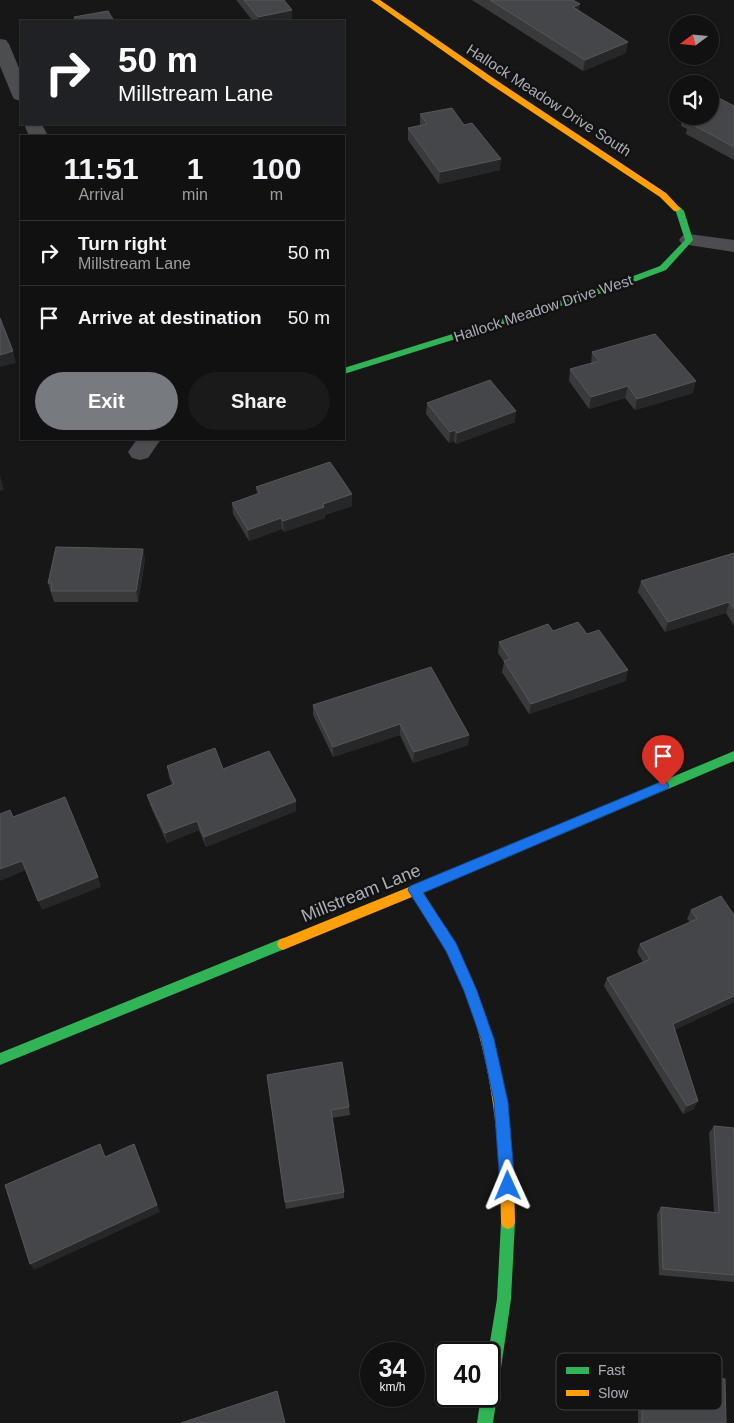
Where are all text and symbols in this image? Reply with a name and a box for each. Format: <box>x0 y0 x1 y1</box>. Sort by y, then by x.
north arrow <box>669 15 719 65</box>
map controls <box>669 15 719 125</box>
icon: right <box>35 40 100 105</box>
text: 50 m <box>118 40 198 79</box>
street label: Hallock Meadow Drive South <box>464 40 634 160</box>
button: sound <box>669 75 719 125</box>
text: Millstream Lane <box>118 81 273 106</box>
text: 11:51 <box>64 152 139 185</box>
text: 1 <box>187 152 203 185</box>
text: 100 <box>251 152 301 185</box>
text: Arrival <box>78 186 124 203</box>
text: min <box>182 186 208 203</box>
text: m <box>270 186 283 203</box>
text: Turn right <box>78 233 166 254</box>
icon: right <box>35 239 63 267</box>
text: 50 m <box>288 242 330 263</box>
text: Millstream Lane <box>78 255 191 272</box>
street label: Hallock Meadow Drive West <box>451 271 635 345</box>
icon: arrive <box>35 304 63 332</box>
text: Arrive at destination <box>78 307 262 328</box>
text: 50 m <box>288 307 330 328</box>
button: Exit <box>35 372 178 430</box>
button: Share <box>188 372 330 430</box>
pin <box>642 735 684 786</box>
icon: arrive <box>649 742 677 770</box>
street label: Millstream Lane <box>298 860 424 926</box>
position arrow <box>481 1159 533 1211</box>
speed limit sign: 40 <box>435 1342 500 1407</box>
legend <box>556 1353 722 1410</box>
text: 34 <box>379 1354 406 1382</box>
text: Fast <box>598 1362 625 1378</box>
text: km/h <box>379 1380 406 1394</box>
text: Slow <box>598 1385 629 1401</box>

